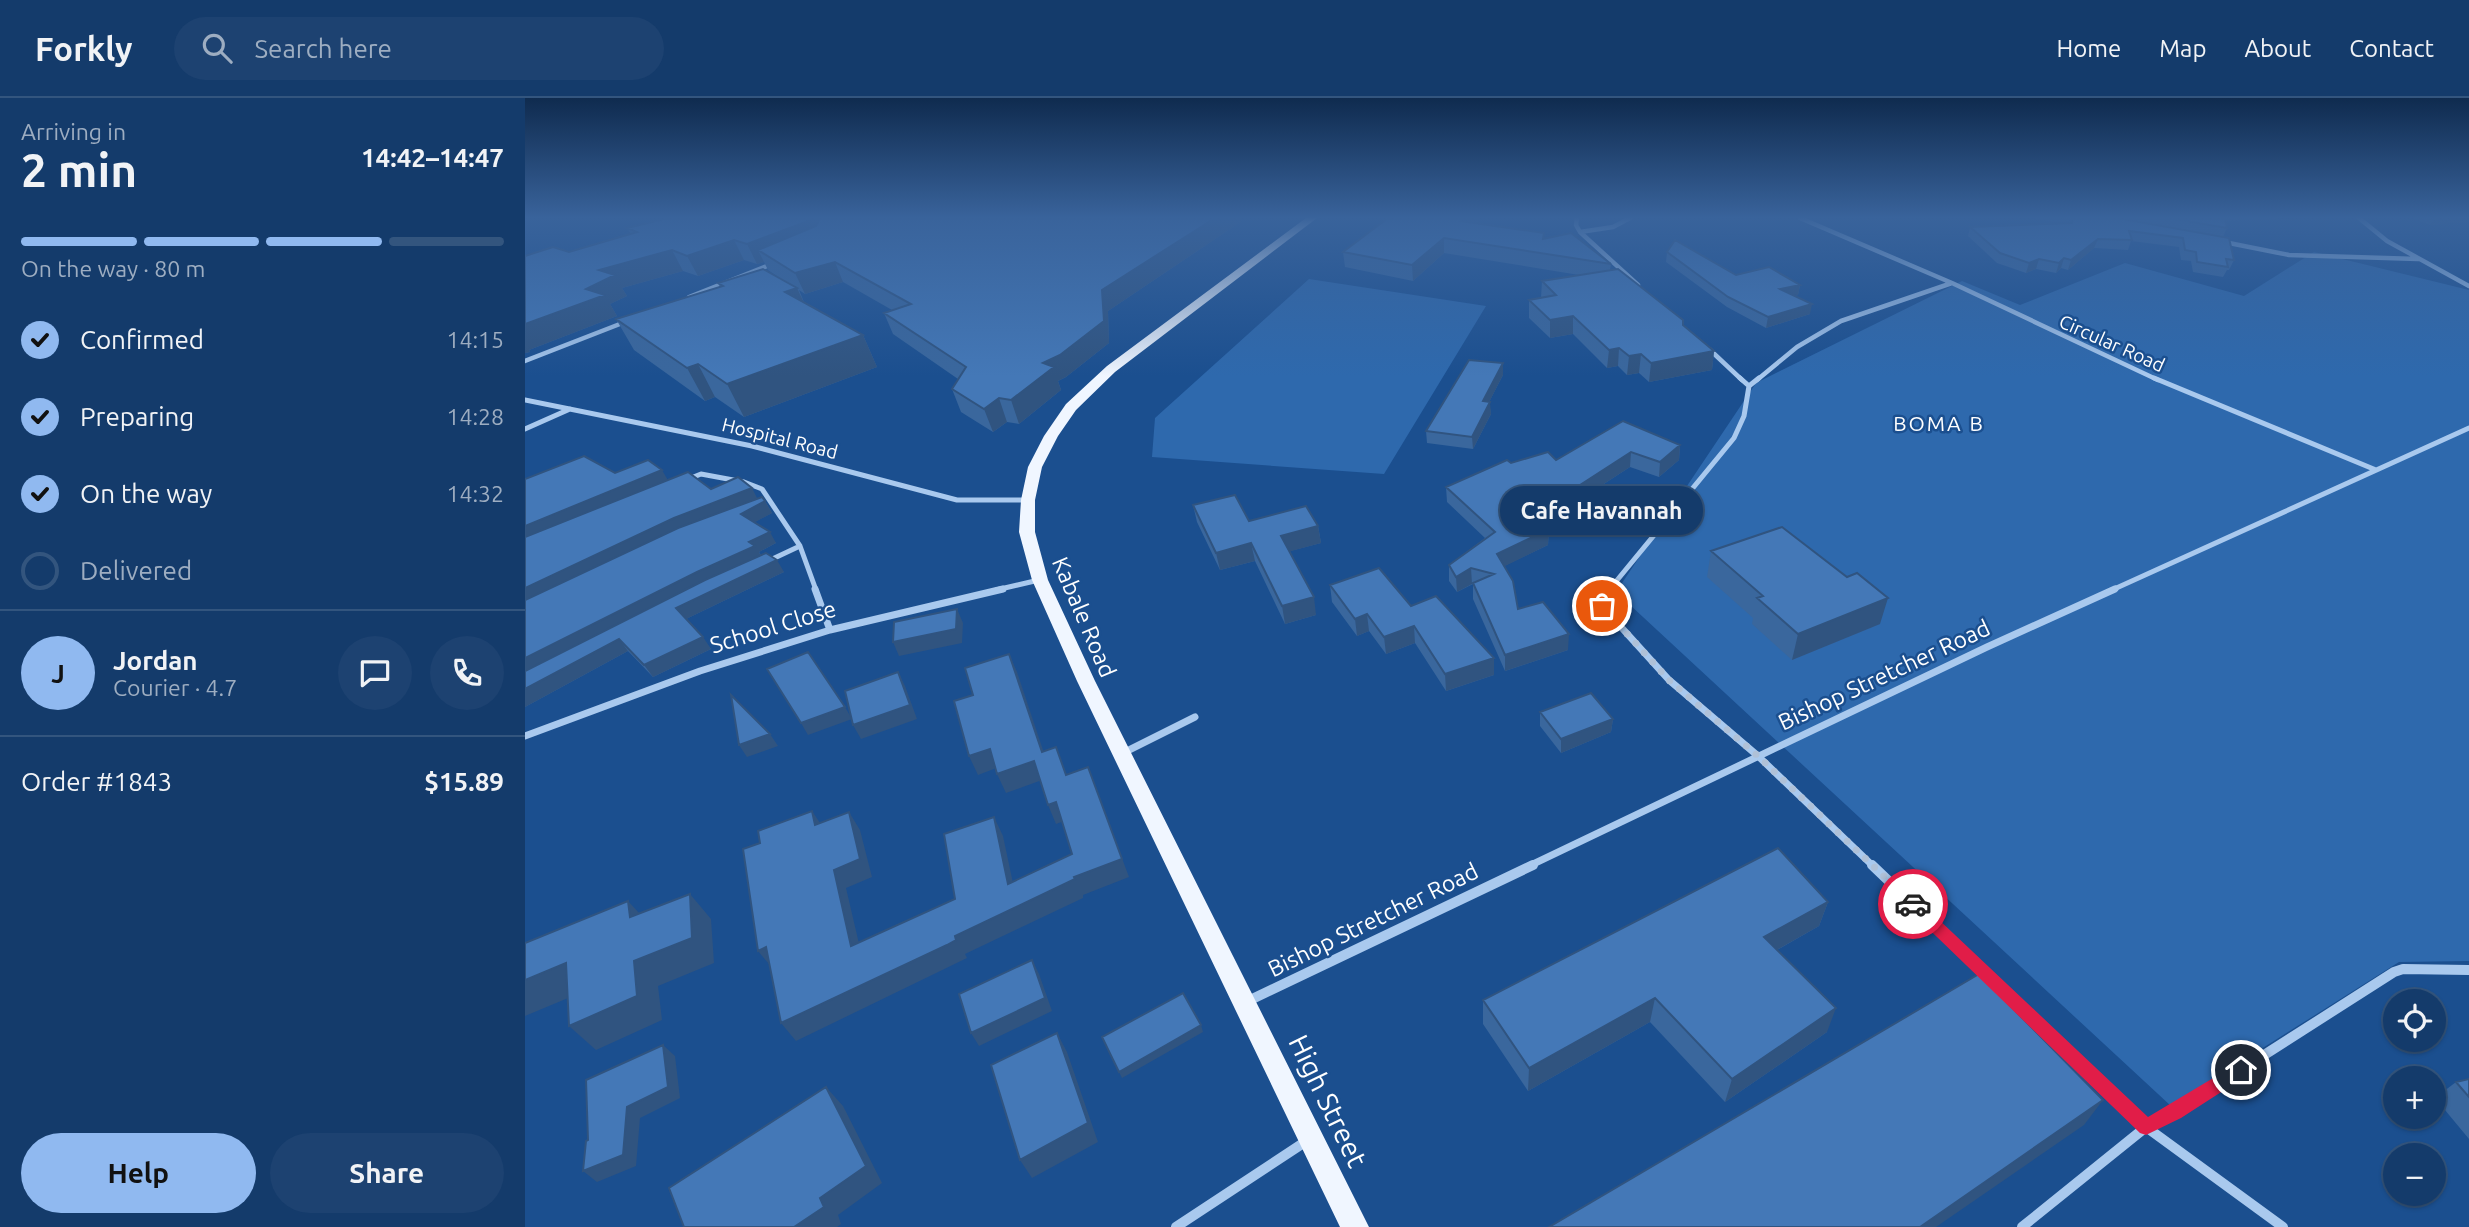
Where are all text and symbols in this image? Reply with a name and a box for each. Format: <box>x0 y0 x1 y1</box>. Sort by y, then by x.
search box <box>174 17 664 80</box>
icon: search <box>198 29 236 67</box>
text: Forkly <box>35 30 132 67</box>
text: Search here <box>254 34 392 63</box>
text: Home <box>2056 35 2121 62</box>
text: Map <box>2159 35 2206 62</box>
text: About <box>2244 35 2311 62</box>
text: Contact <box>2349 35 2434 62</box>
text: Arriving in <box>21 119 126 144</box>
text: 14:42–14:47 <box>361 143 504 172</box>
text: 2 min <box>21 144 137 196</box>
text: On the way · 80 m <box>21 256 205 281</box>
street label: Circular Road <box>2056 310 2168 376</box>
icon: check <box>21 321 59 359</box>
text: Confirmed <box>80 325 204 354</box>
text: 14:15 <box>446 327 504 352</box>
icon: check <box>21 398 59 436</box>
text: Preparing <box>80 402 194 431</box>
text: 14:28 <box>446 404 504 429</box>
district label: BOMA B <box>1893 411 1985 435</box>
street label: Hospital Road <box>720 413 840 463</box>
icon: check <box>21 475 59 513</box>
text: On the way <box>80 479 212 508</box>
text: 14:32 <box>446 481 504 506</box>
callout: Cafe Havannah <box>1501 487 1703 536</box>
text: Cafe Havannah <box>1521 498 1682 523</box>
street label: Kabale Road <box>1048 553 1121 681</box>
text: Delivered <box>80 556 192 585</box>
pin <box>1572 576 1632 636</box>
icon: bag <box>1583 587 1621 625</box>
street label: School Close <box>707 596 839 658</box>
street label: Bishop Stretcher Road <box>1774 615 1994 735</box>
button: chat <box>338 636 412 710</box>
button: phone <box>430 636 504 710</box>
text: Jordan <box>113 646 198 675</box>
text: J <box>51 659 65 688</box>
text: Courier · 4.7 <box>113 675 237 700</box>
text: Order #1843 <box>21 767 172 796</box>
text: $15.89 <box>424 767 504 796</box>
street label: Bishop Stretcher Road <box>1264 858 1482 981</box>
courier <box>1878 869 1948 939</box>
icon: car <box>1894 885 1932 923</box>
map controls <box>2383 989 2446 1206</box>
button: locate <box>2383 989 2446 1052</box>
street label: High Street <box>1283 1030 1374 1172</box>
pin <box>2211 1040 2271 1100</box>
icon: home <box>2222 1051 2260 1089</box>
button: + <box>2383 1066 2446 1129</box>
button: Help <box>21 1133 256 1213</box>
button: Share <box>270 1133 504 1213</box>
button: − <box>2383 1143 2446 1206</box>

